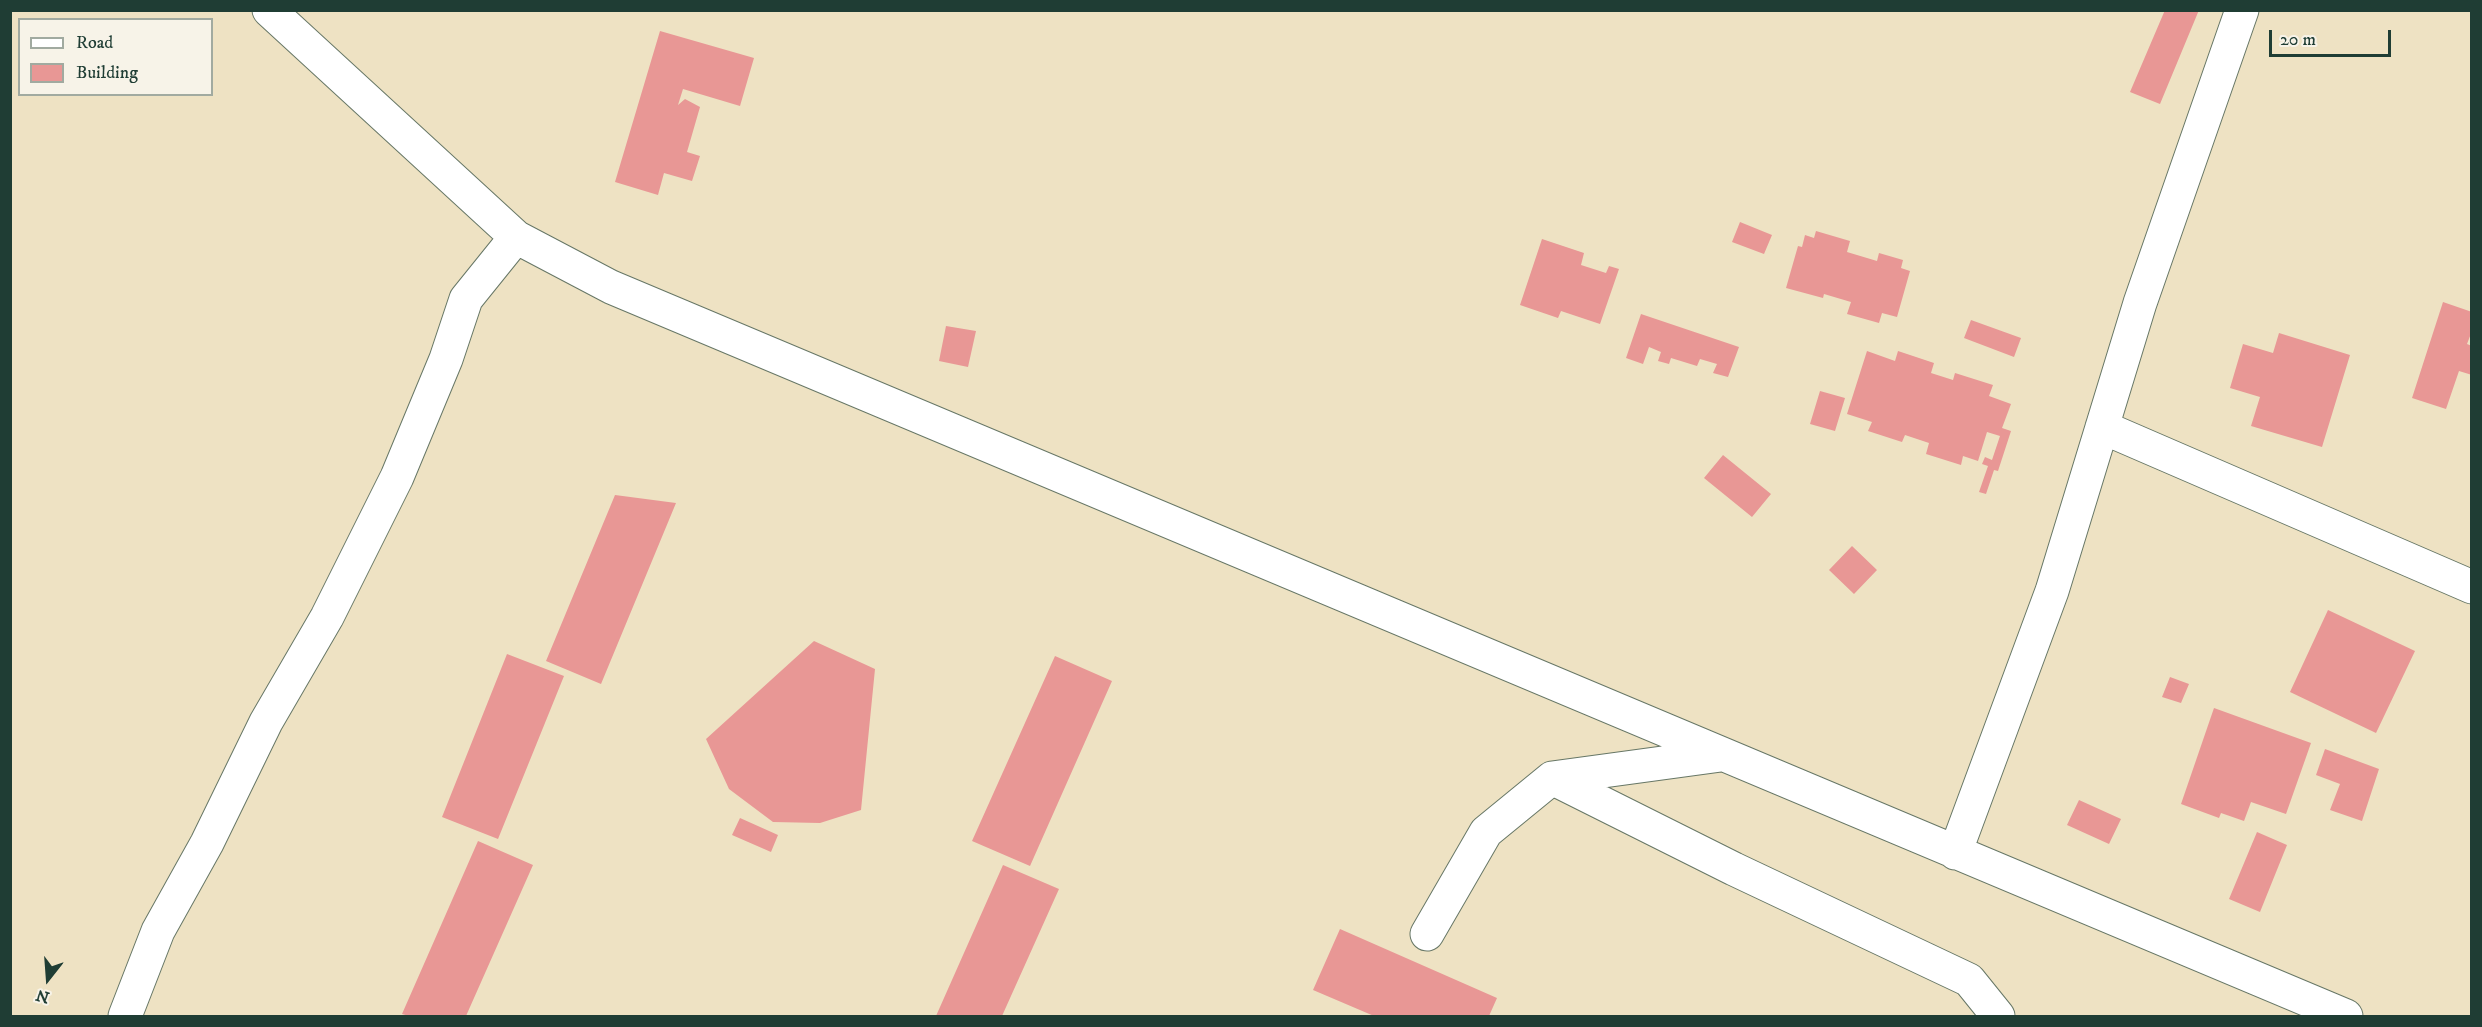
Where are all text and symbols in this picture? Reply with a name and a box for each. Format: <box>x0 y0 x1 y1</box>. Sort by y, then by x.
legend <box>18 18 213 96</box>
scale bar <box>2272 18 2394 56</box>
text: 20 m <box>2280 29 2316 51</box>
text: Road <box>76 32 113 54</box>
text: Building <box>76 62 138 84</box>
north arrow <box>18 949 78 1009</box>
text: N <box>34 985 52 1008</box>

